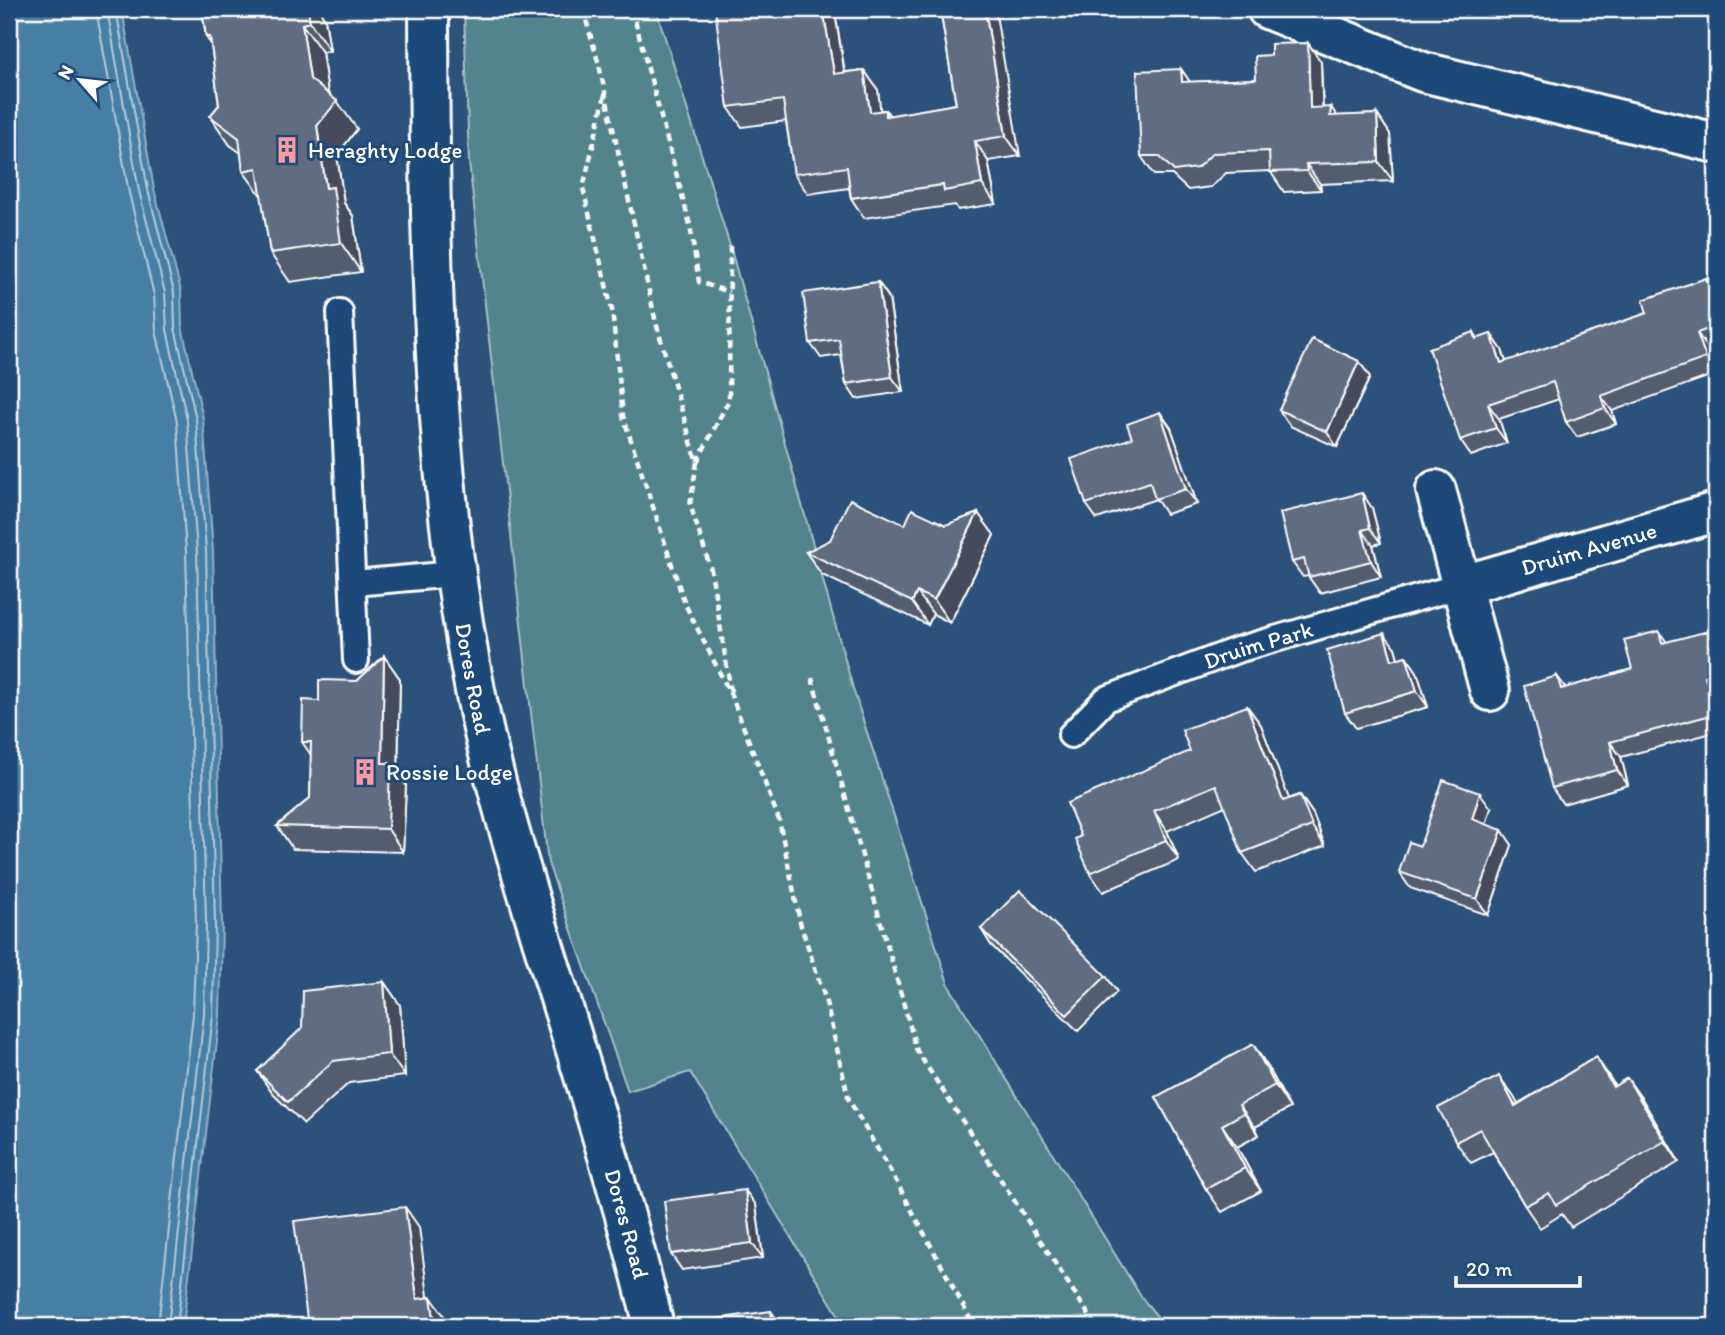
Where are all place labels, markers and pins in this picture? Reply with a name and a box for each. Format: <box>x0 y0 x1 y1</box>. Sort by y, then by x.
building icon: Heraghty Lodge <box>272 135 302 165</box>
place label: Heraghty Lodge <box>308 136 463 164</box>
building icon: Rossie Lodge <box>350 757 380 787</box>
place label: Rossie Lodge <box>386 758 513 786</box>

